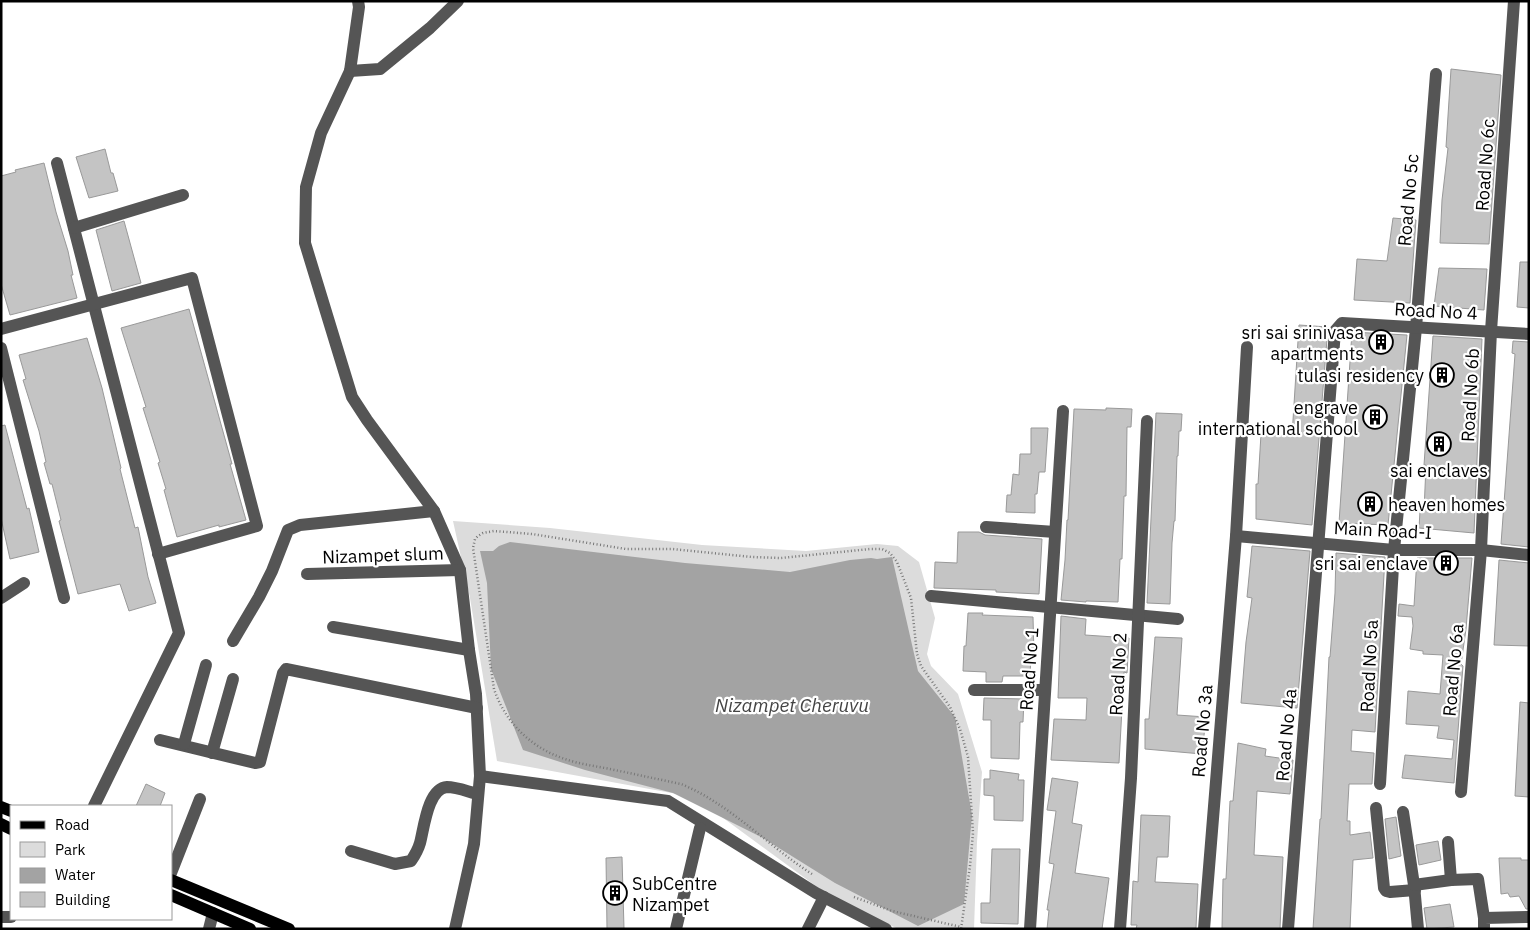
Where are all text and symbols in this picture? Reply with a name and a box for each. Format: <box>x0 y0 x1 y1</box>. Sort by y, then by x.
street label: Road No 6c <box>1470 118 1500 212</box>
street label: Road No 5c <box>1393 153 1423 247</box>
street label: Road No 4 <box>1394 297 1478 325</box>
place label: sri sai srinivasa apartments <box>1241 321 1364 365</box>
building icon: sri sai srinivasa apartments <box>1368 329 1394 355</box>
street label: Road No 6b <box>1456 347 1484 443</box>
building icon: tulasi residency <box>1429 362 1455 388</box>
place label: tulasi residency <box>1297 364 1424 387</box>
place label: engrave international school <box>1198 396 1358 440</box>
building icon: engrave international school <box>1362 404 1388 430</box>
building icon: sai enclaves <box>1426 431 1452 457</box>
place label: sai enclaves <box>1390 459 1488 482</box>
building icon: heaven homes <box>1357 491 1383 517</box>
place label: heaven homes <box>1388 493 1505 516</box>
street label: Main Road-I <box>1333 516 1433 544</box>
street label: Nizampet slum <box>322 541 444 569</box>
building icon: sri sai enclave <box>1433 550 1459 576</box>
place label: sri sai enclave <box>1315 552 1428 575</box>
street label: Road No 5a <box>1355 619 1383 713</box>
street label: Road No 6a <box>1437 622 1469 717</box>
street label: Road No 1 <box>1015 627 1043 711</box>
street label: Road No 2 <box>1104 632 1132 716</box>
street label: Road No 3a <box>1186 683 1218 778</box>
street label: Road No 4a <box>1270 687 1302 782</box>
water label: Nizampet Cheruvu <box>715 693 869 717</box>
legend <box>10 805 172 920</box>
text: Road <box>55 815 90 834</box>
text: Park <box>55 840 85 859</box>
text: Water <box>55 865 96 884</box>
place label: SubCentre Nizampet <box>632 872 717 916</box>
building icon: SubCentre Nizampet <box>602 880 628 906</box>
text: Building <box>55 890 110 909</box>

